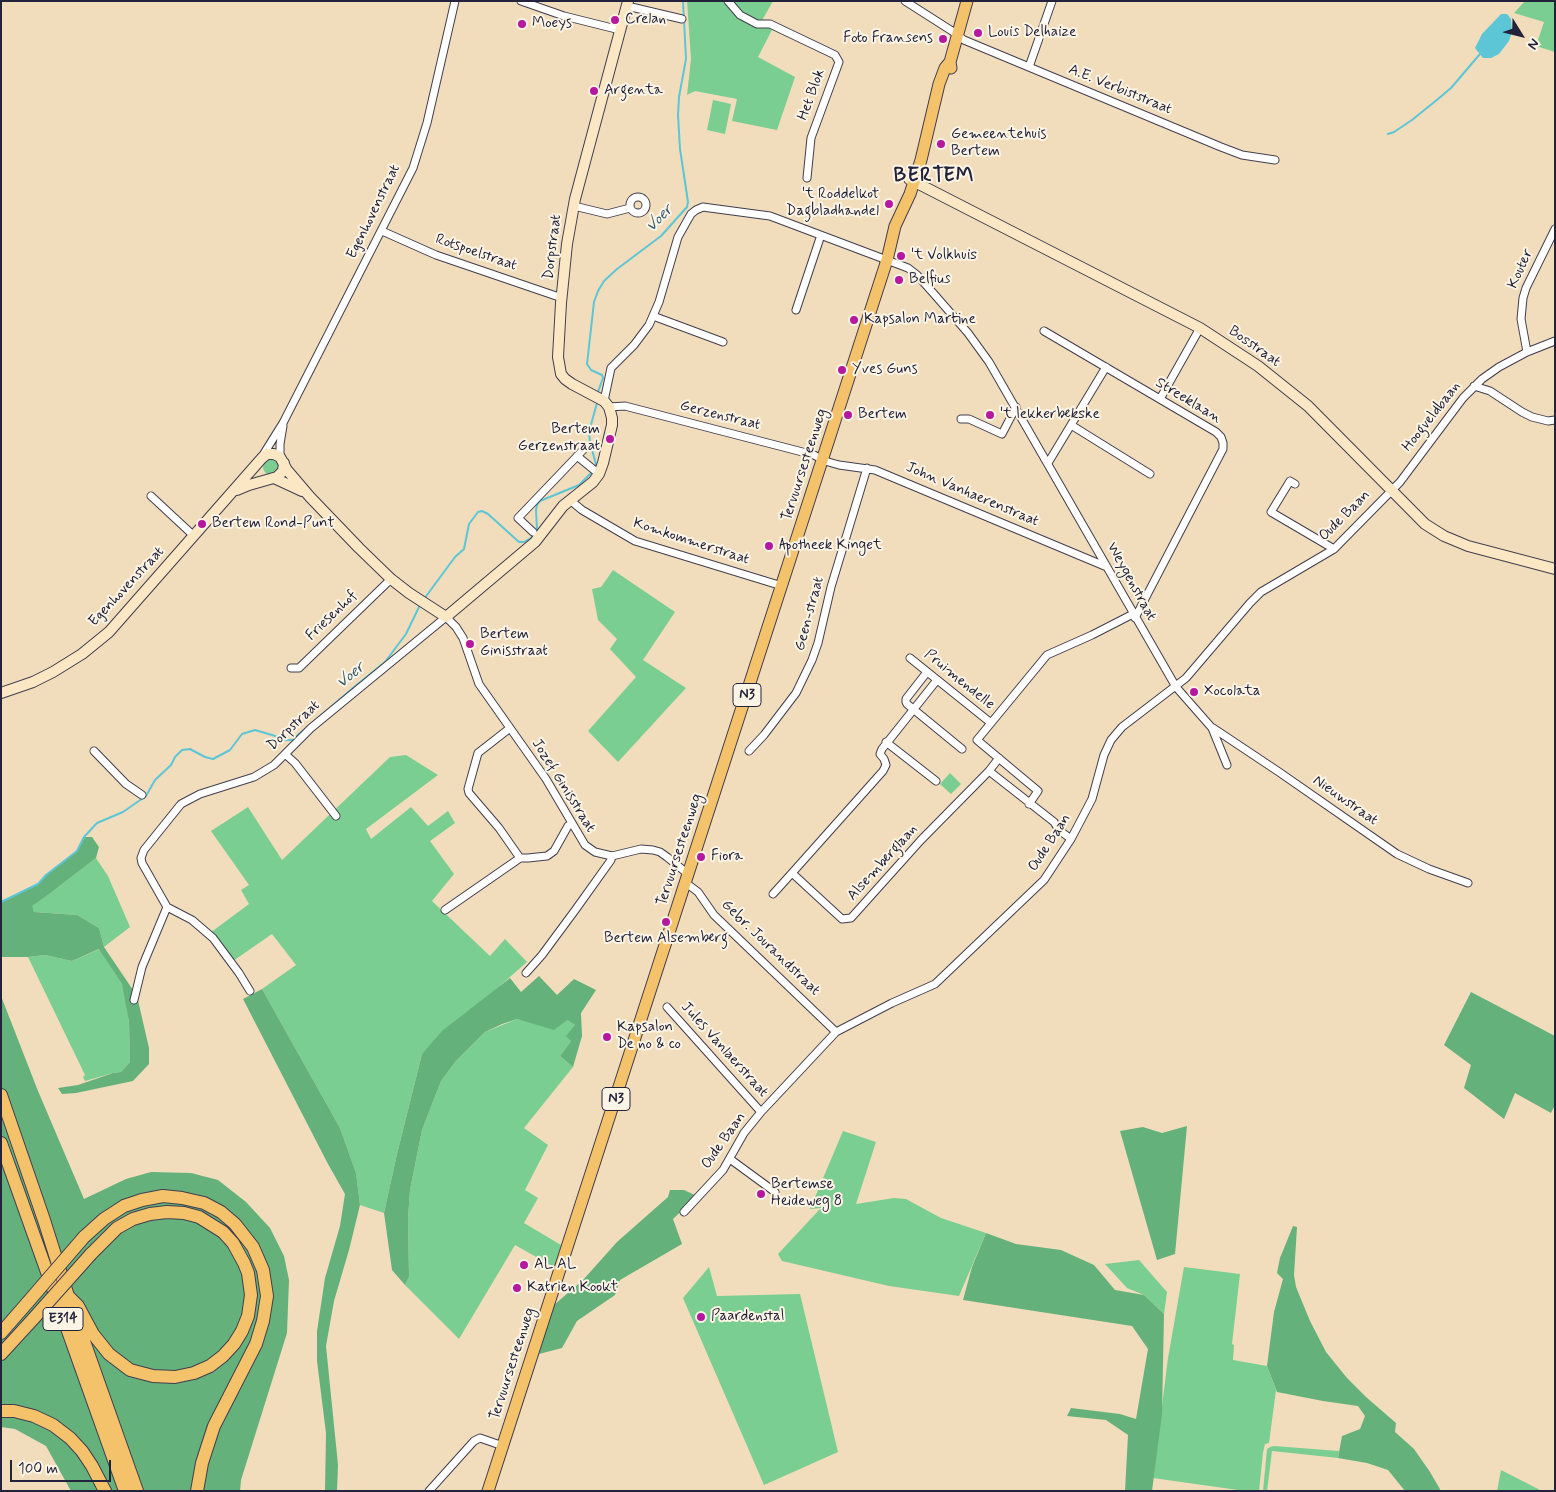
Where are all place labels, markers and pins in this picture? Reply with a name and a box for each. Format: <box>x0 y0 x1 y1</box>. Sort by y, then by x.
place label: Crelan <box>625 11 666 29</box>
marker: Crelan <box>609 14 621 26</box>
place label: Moeys <box>532 15 572 33</box>
marker: Moeys <box>516 18 528 30</box>
place label: Louis Delhaize <box>988 24 1076 42</box>
marker: Louis Delhaize <box>972 27 984 39</box>
place label: Foto Fransens <box>843 30 933 48</box>
marker: Foto Fransens <box>937 33 949 45</box>
place label: Argenta <box>604 82 663 100</box>
marker: Argenta <box>588 85 600 97</box>
place label: Gemeentehuis Bertem <box>951 126 1046 161</box>
marker: Gemeentehuis Bertem <box>935 138 947 150</box>
place label: 't Roddelkot Dagbladhandel <box>786 186 879 221</box>
marker: 't Roddelkot Dagbladhandel <box>883 198 895 210</box>
place label: 't Volkhuis <box>911 247 977 265</box>
marker: 't Volkhuis <box>895 250 907 262</box>
place label: Belfius <box>909 271 951 289</box>
marker: Belfius <box>893 274 905 286</box>
place label: Kapsalon Martine <box>864 311 976 329</box>
marker: Kapsalon Martine <box>848 314 860 326</box>
place label: Yves Guns <box>852 361 918 379</box>
marker: Yves Guns <box>836 364 848 376</box>
place label: Bertem <box>858 406 907 424</box>
place label: 't lekkerbekske <box>1000 406 1100 424</box>
marker: Bertem <box>842 409 854 421</box>
marker: 't lekkerbekske <box>984 409 996 421</box>
place label: Bertem Gerzenstraat <box>518 421 600 456</box>
marker: Bertem Gerzenstraat <box>604 433 616 445</box>
place label: Bertem Rond-Punt <box>212 515 334 533</box>
marker: Bertem Rond-Punt <box>196 518 208 530</box>
place label: Apotheek Kinget <box>779 537 882 555</box>
marker: Apotheek Kinget <box>763 540 775 552</box>
place label: Bertem Ginisstraat <box>480 626 548 661</box>
marker: Bertem Ginisstraat <box>464 638 476 650</box>
place label: Xocolata <box>1204 683 1261 701</box>
marker: Xocolata <box>1188 686 1200 698</box>
place label: Fiora <box>711 848 743 866</box>
marker: Fiora <box>695 851 707 863</box>
marker: Bertem Alsemberg <box>660 916 672 928</box>
place label: Bertem Alsemberg <box>604 930 728 948</box>
place label: Kapsalon De no & co <box>617 1019 681 1054</box>
marker: Kapsalon De no & co <box>601 1031 613 1043</box>
place label: Bertemse Heideweg 8 <box>771 1176 842 1211</box>
marker: Bertemse Heideweg 8 <box>755 1188 767 1200</box>
place label: AL AL <box>534 1256 576 1274</box>
marker: AL AL <box>518 1259 530 1271</box>
place label: Katrien Kookt <box>527 1279 618 1297</box>
marker: Katrien Kookt <box>511 1282 523 1294</box>
place label: Paardenstal <box>711 1308 784 1326</box>
marker: Paardenstal <box>695 1311 707 1323</box>

